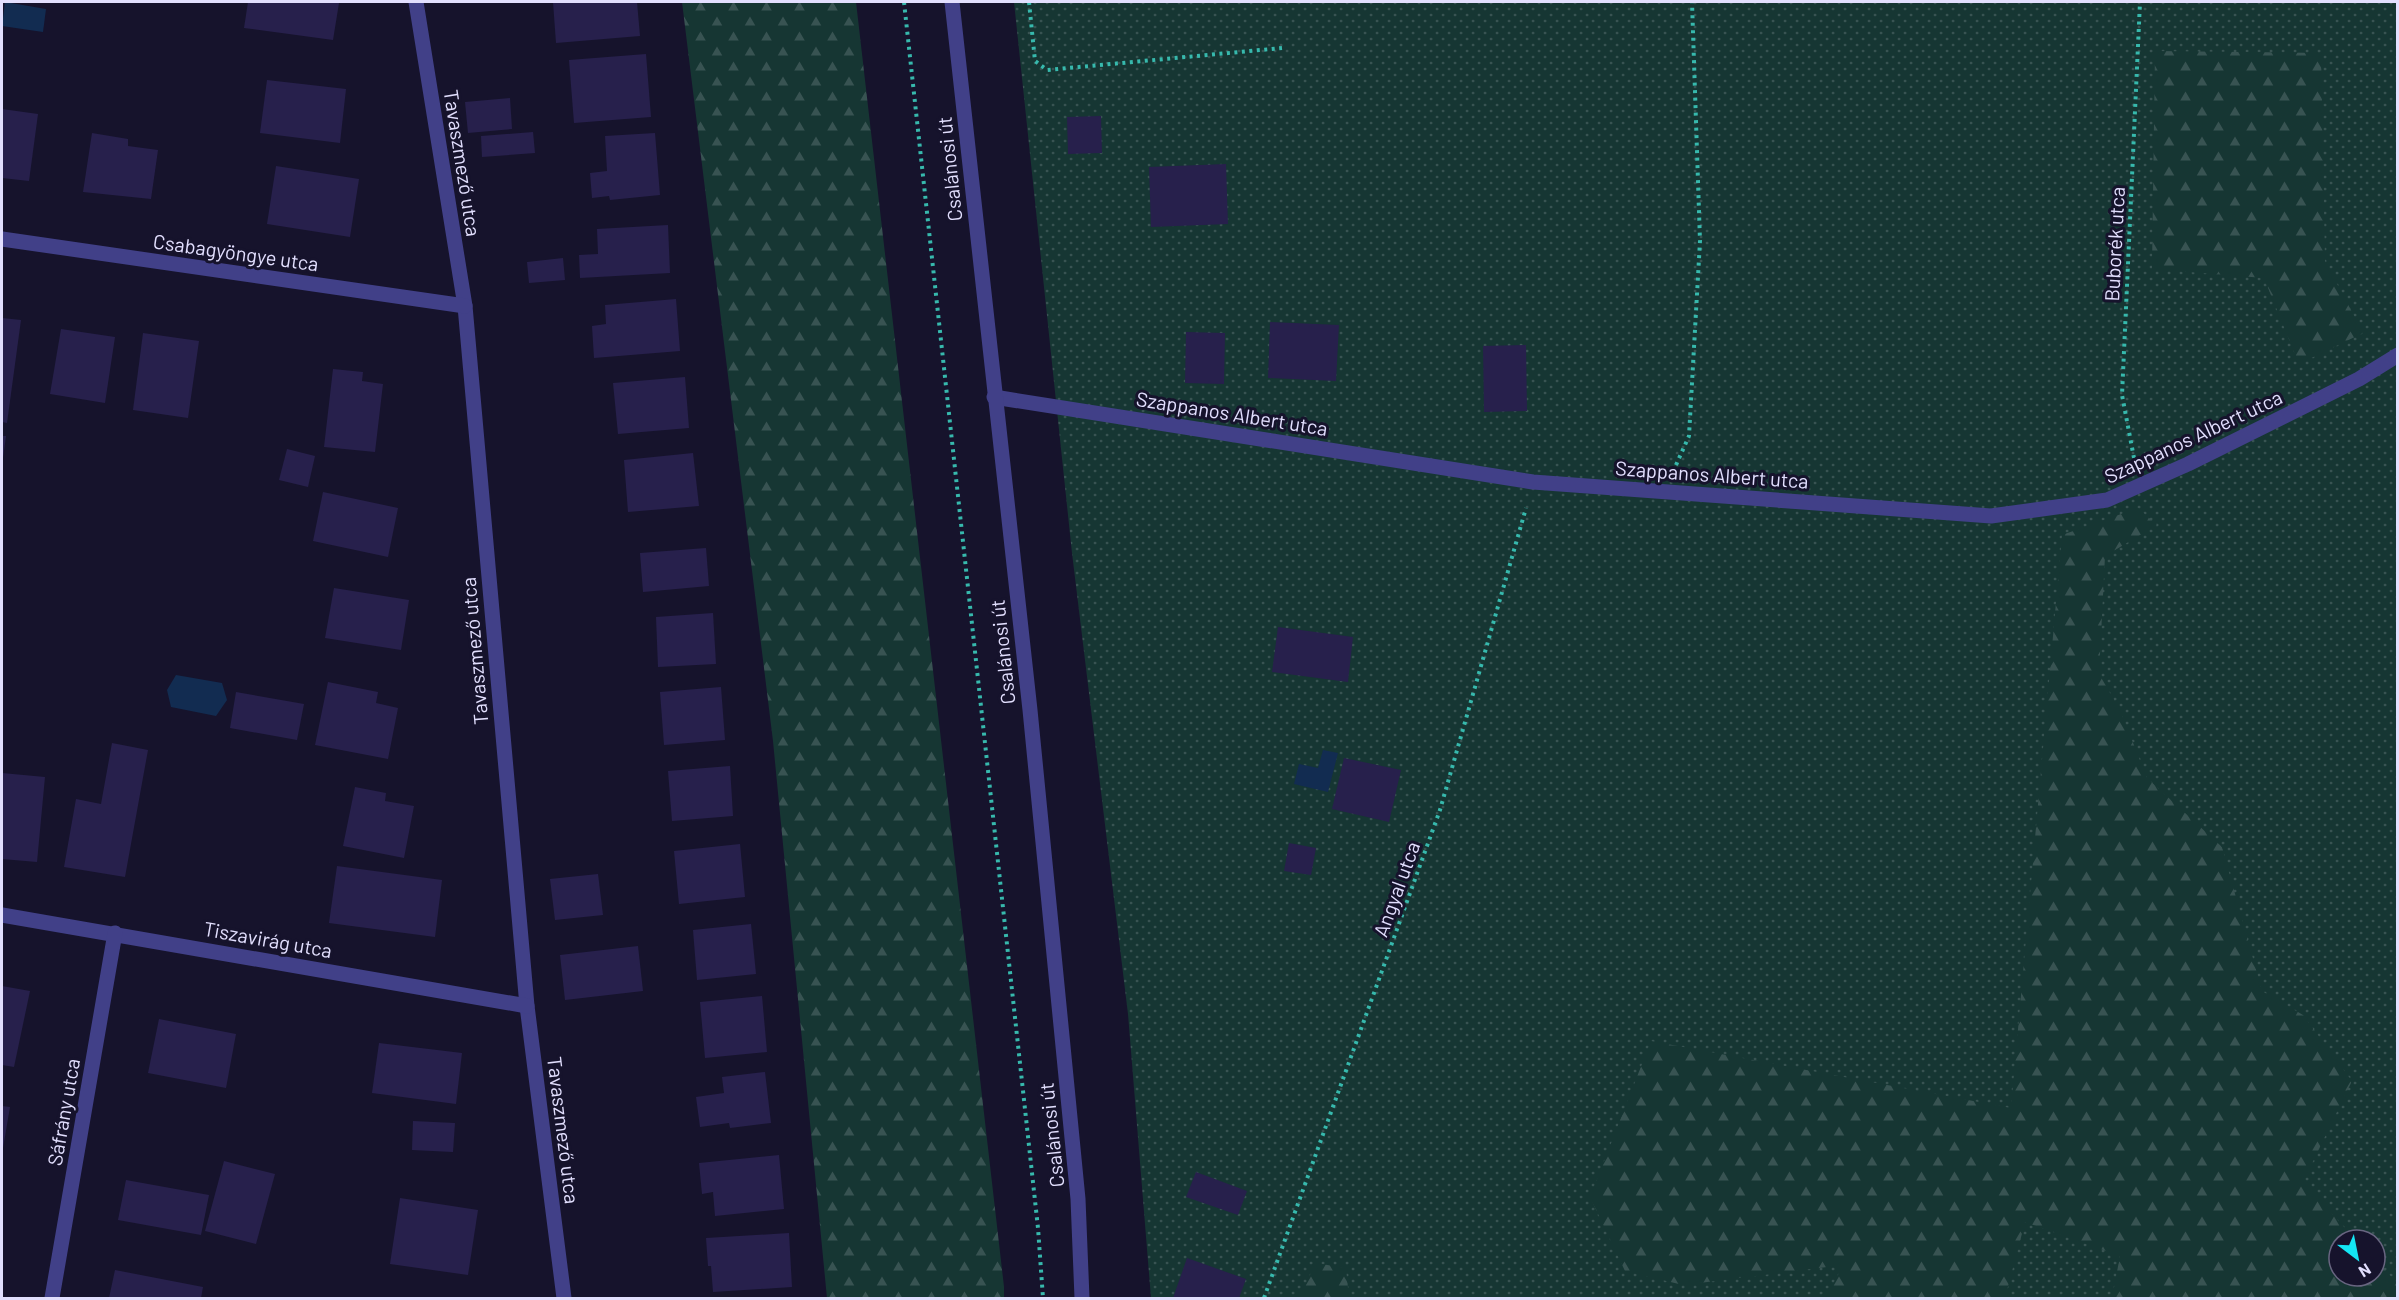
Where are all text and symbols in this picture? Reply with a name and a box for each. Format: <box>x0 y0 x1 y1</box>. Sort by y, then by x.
street label: Tavaszmező utca <box>440 88 486 238</box>
street label: Csalánosi út <box>932 115 966 223</box>
street label: Buborék utca <box>2099 186 2129 302</box>
street label: Csabagyöngye utca <box>152 229 320 275</box>
street label: Szappanos Albert utca <box>2100 384 2286 488</box>
street label: Szappanos Albert utca <box>1135 386 1329 440</box>
street label: Szappanos Albert utca <box>1615 455 1809 493</box>
street label: Tavaszmező utca <box>456 576 492 726</box>
street label: Csalánosi út <box>985 598 1019 706</box>
street label: Angyal utca <box>1368 838 1424 940</box>
street label: Tiszavirág utca <box>202 916 334 962</box>
street label: Tavaszmező utca <box>543 1055 585 1205</box>
street label: Sáfrány utca <box>42 1056 84 1168</box>
street label: Csalánosi út <box>1034 1081 1068 1189</box>
north arrow <box>2327 1228 2387 1288</box>
text: N <box>2356 1260 2375 1282</box>

